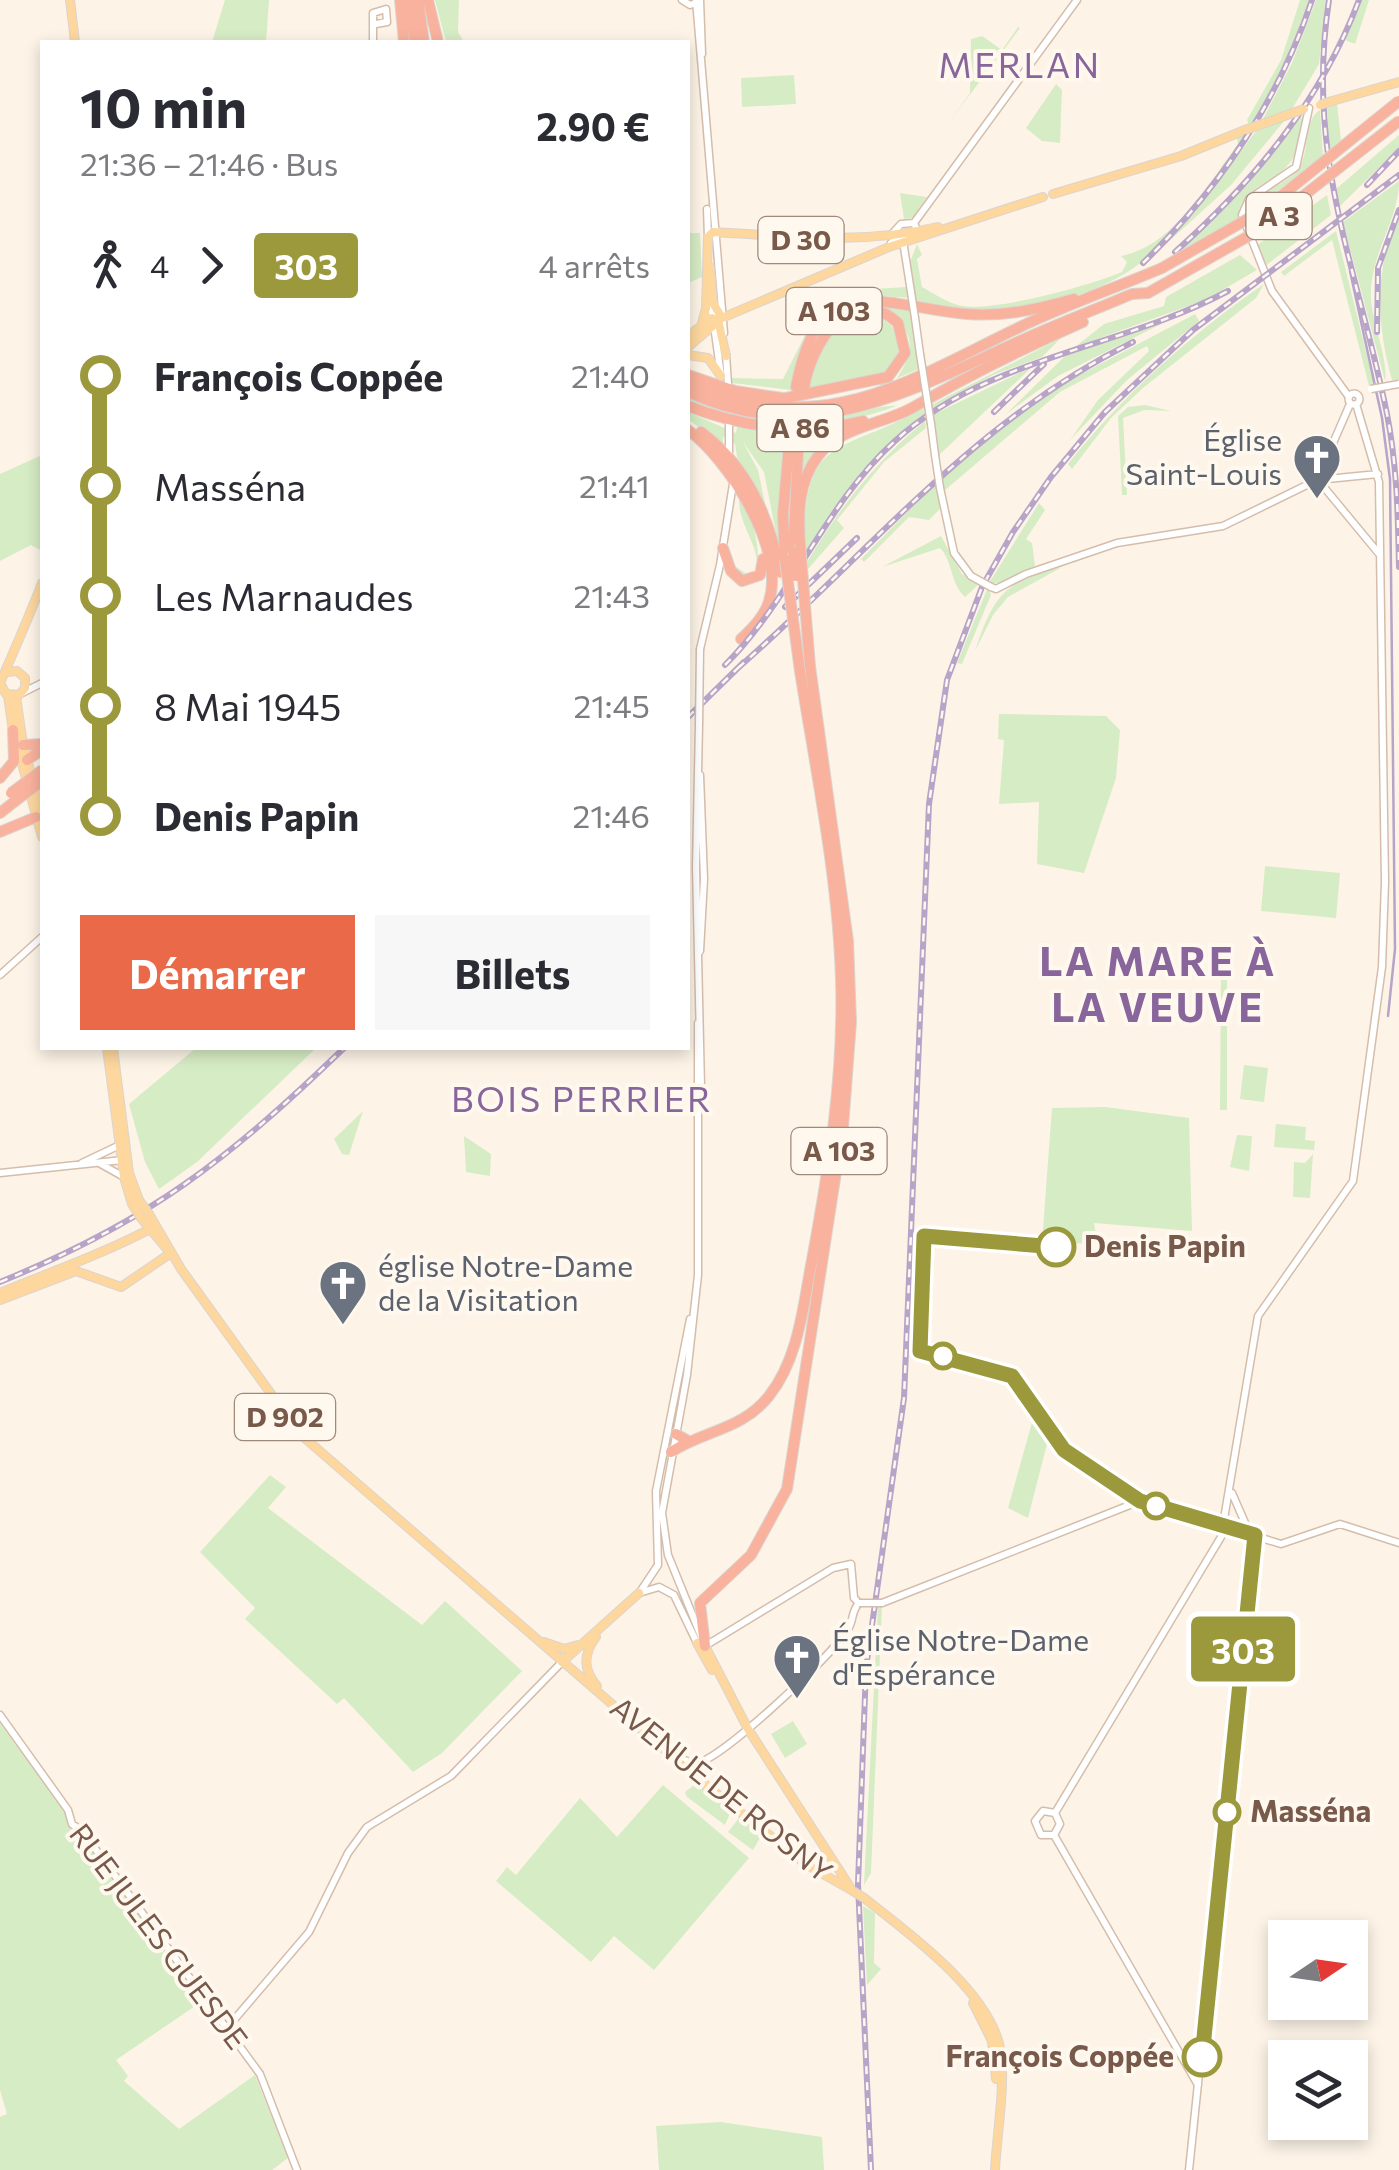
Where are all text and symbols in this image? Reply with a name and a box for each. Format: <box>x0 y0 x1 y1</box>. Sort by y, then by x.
district label: MERLAN <box>938 42 1102 85</box>
text: 10 min <box>80 72 247 139</box>
text: 2.90 € <box>536 102 650 149</box>
text: 21:36 – 21:46 · Bus <box>80 143 338 183</box>
road number: A 3 <box>1246 193 1312 239</box>
road number: D 30 <box>758 217 844 263</box>
icon: walk <box>80 238 135 293</box>
icon: forward <box>184 238 239 293</box>
text: 303 <box>274 244 338 287</box>
text: 4 <box>150 245 169 285</box>
text: 4 arrêts <box>539 245 650 285</box>
road number: A 103 <box>786 288 882 334</box>
text: François Coppée <box>154 352 443 399</box>
text: 21:40 <box>571 355 650 395</box>
road number: A 86 <box>758 405 842 451</box>
place label: Église Saint-Louis <box>1126 420 1282 491</box>
church icon: Église Saint-Louis <box>1291 432 1343 500</box>
text: Masséna <box>154 462 306 509</box>
text: 21:41 <box>579 465 650 505</box>
text: Les Marnaudes <box>154 572 414 619</box>
text: 21:43 <box>574 575 650 615</box>
text: 8 Mai 1945 <box>154 682 341 729</box>
text: 21:45 <box>573 685 650 725</box>
text: Denis Papin <box>154 792 359 839</box>
text: 21:46 <box>572 795 650 835</box>
button: Démarrer <box>80 915 355 1030</box>
button: Billets <box>375 915 650 1030</box>
district label: LA MARE À LA VEUVE <box>1039 935 1277 1030</box>
district label: BOIS PERRIER <box>451 1076 713 1119</box>
road number: A 103 <box>792 1128 886 1174</box>
place label: Denis Papin <box>1084 1226 1246 1263</box>
marker: Denis Papin <box>1037 1228 1075 1266</box>
place label: église Notre-Dame de la Visitation <box>378 1246 633 1317</box>
church icon: église Notre-Dame de la Visitation <box>317 1258 369 1326</box>
unlabelled marker <box>930 1343 956 1369</box>
road number: D 902 <box>235 1394 335 1440</box>
unlabelled marker <box>1143 1493 1169 1519</box>
line badge: 303 <box>1186 1616 1300 1682</box>
place label: Église Notre-Dame d'Espérance <box>832 1620 1089 1691</box>
text: 303 <box>1211 1628 1275 1671</box>
church icon: Église Notre-Dame d'Espérance <box>771 1632 823 1700</box>
street label: AVENUE DE ROSNY <box>604 1687 841 1889</box>
place label: Masséna <box>1250 1791 1371 1828</box>
marker: Masséna <box>1214 1799 1240 1825</box>
street label: RUE JULES GUESDE <box>63 1815 257 2056</box>
north arrow <box>1268 1920 1368 2020</box>
map controls <box>1268 1920 1368 2140</box>
place label: François Coppée <box>946 2036 1174 2074</box>
marker: François Coppée <box>1183 2038 1221 2076</box>
button: layers <box>1268 2040 1368 2140</box>

